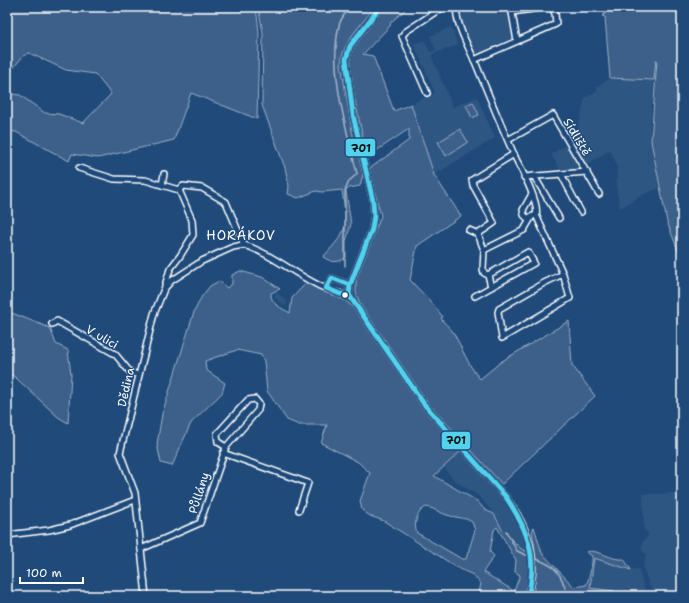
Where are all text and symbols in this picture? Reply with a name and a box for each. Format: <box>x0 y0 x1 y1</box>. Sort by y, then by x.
street label: Sídliště <box>559 115 595 159</box>
line badge: 701 <box>345 138 376 157</box>
text: 701 <box>351 141 371 156</box>
district label: HORÁKOV <box>206 226 276 244</box>
unlabelled marker <box>340 290 350 300</box>
street label: V ulici <box>83 321 121 353</box>
street label: Dědina <box>114 365 138 408</box>
line badge: 701 <box>441 431 471 450</box>
text: 701 <box>446 433 466 448</box>
street label: Půllány <box>185 470 213 516</box>
scale bar <box>20 559 83 585</box>
text: 100 m <box>26 565 62 581</box>

